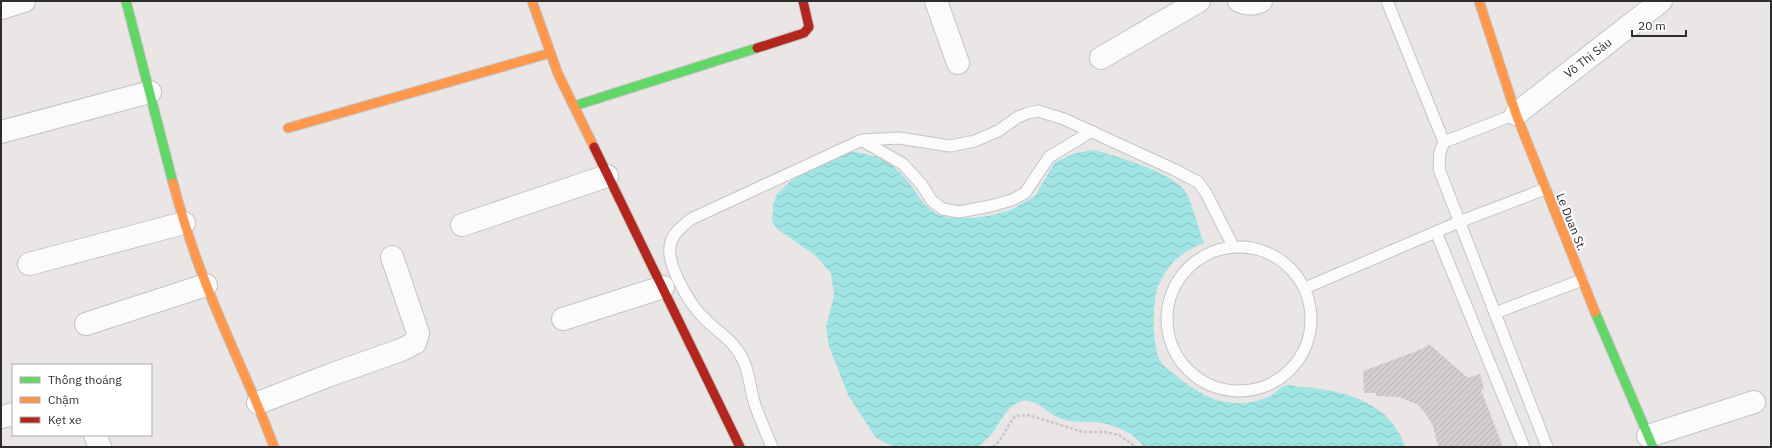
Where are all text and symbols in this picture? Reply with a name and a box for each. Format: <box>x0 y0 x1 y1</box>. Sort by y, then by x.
scale bar <box>1632 12 1686 38</box>
text: 20 m <box>1638 18 1666 33</box>
street label: Võ Thị Sáu <box>1561 34 1614 81</box>
street label: Le Duan St. <box>1553 191 1590 253</box>
legend <box>12 364 152 436</box>
text: Thông thoáng <box>48 372 122 387</box>
text: Chậm <box>48 392 79 407</box>
text: Kẹt xe <box>48 412 82 427</box>

